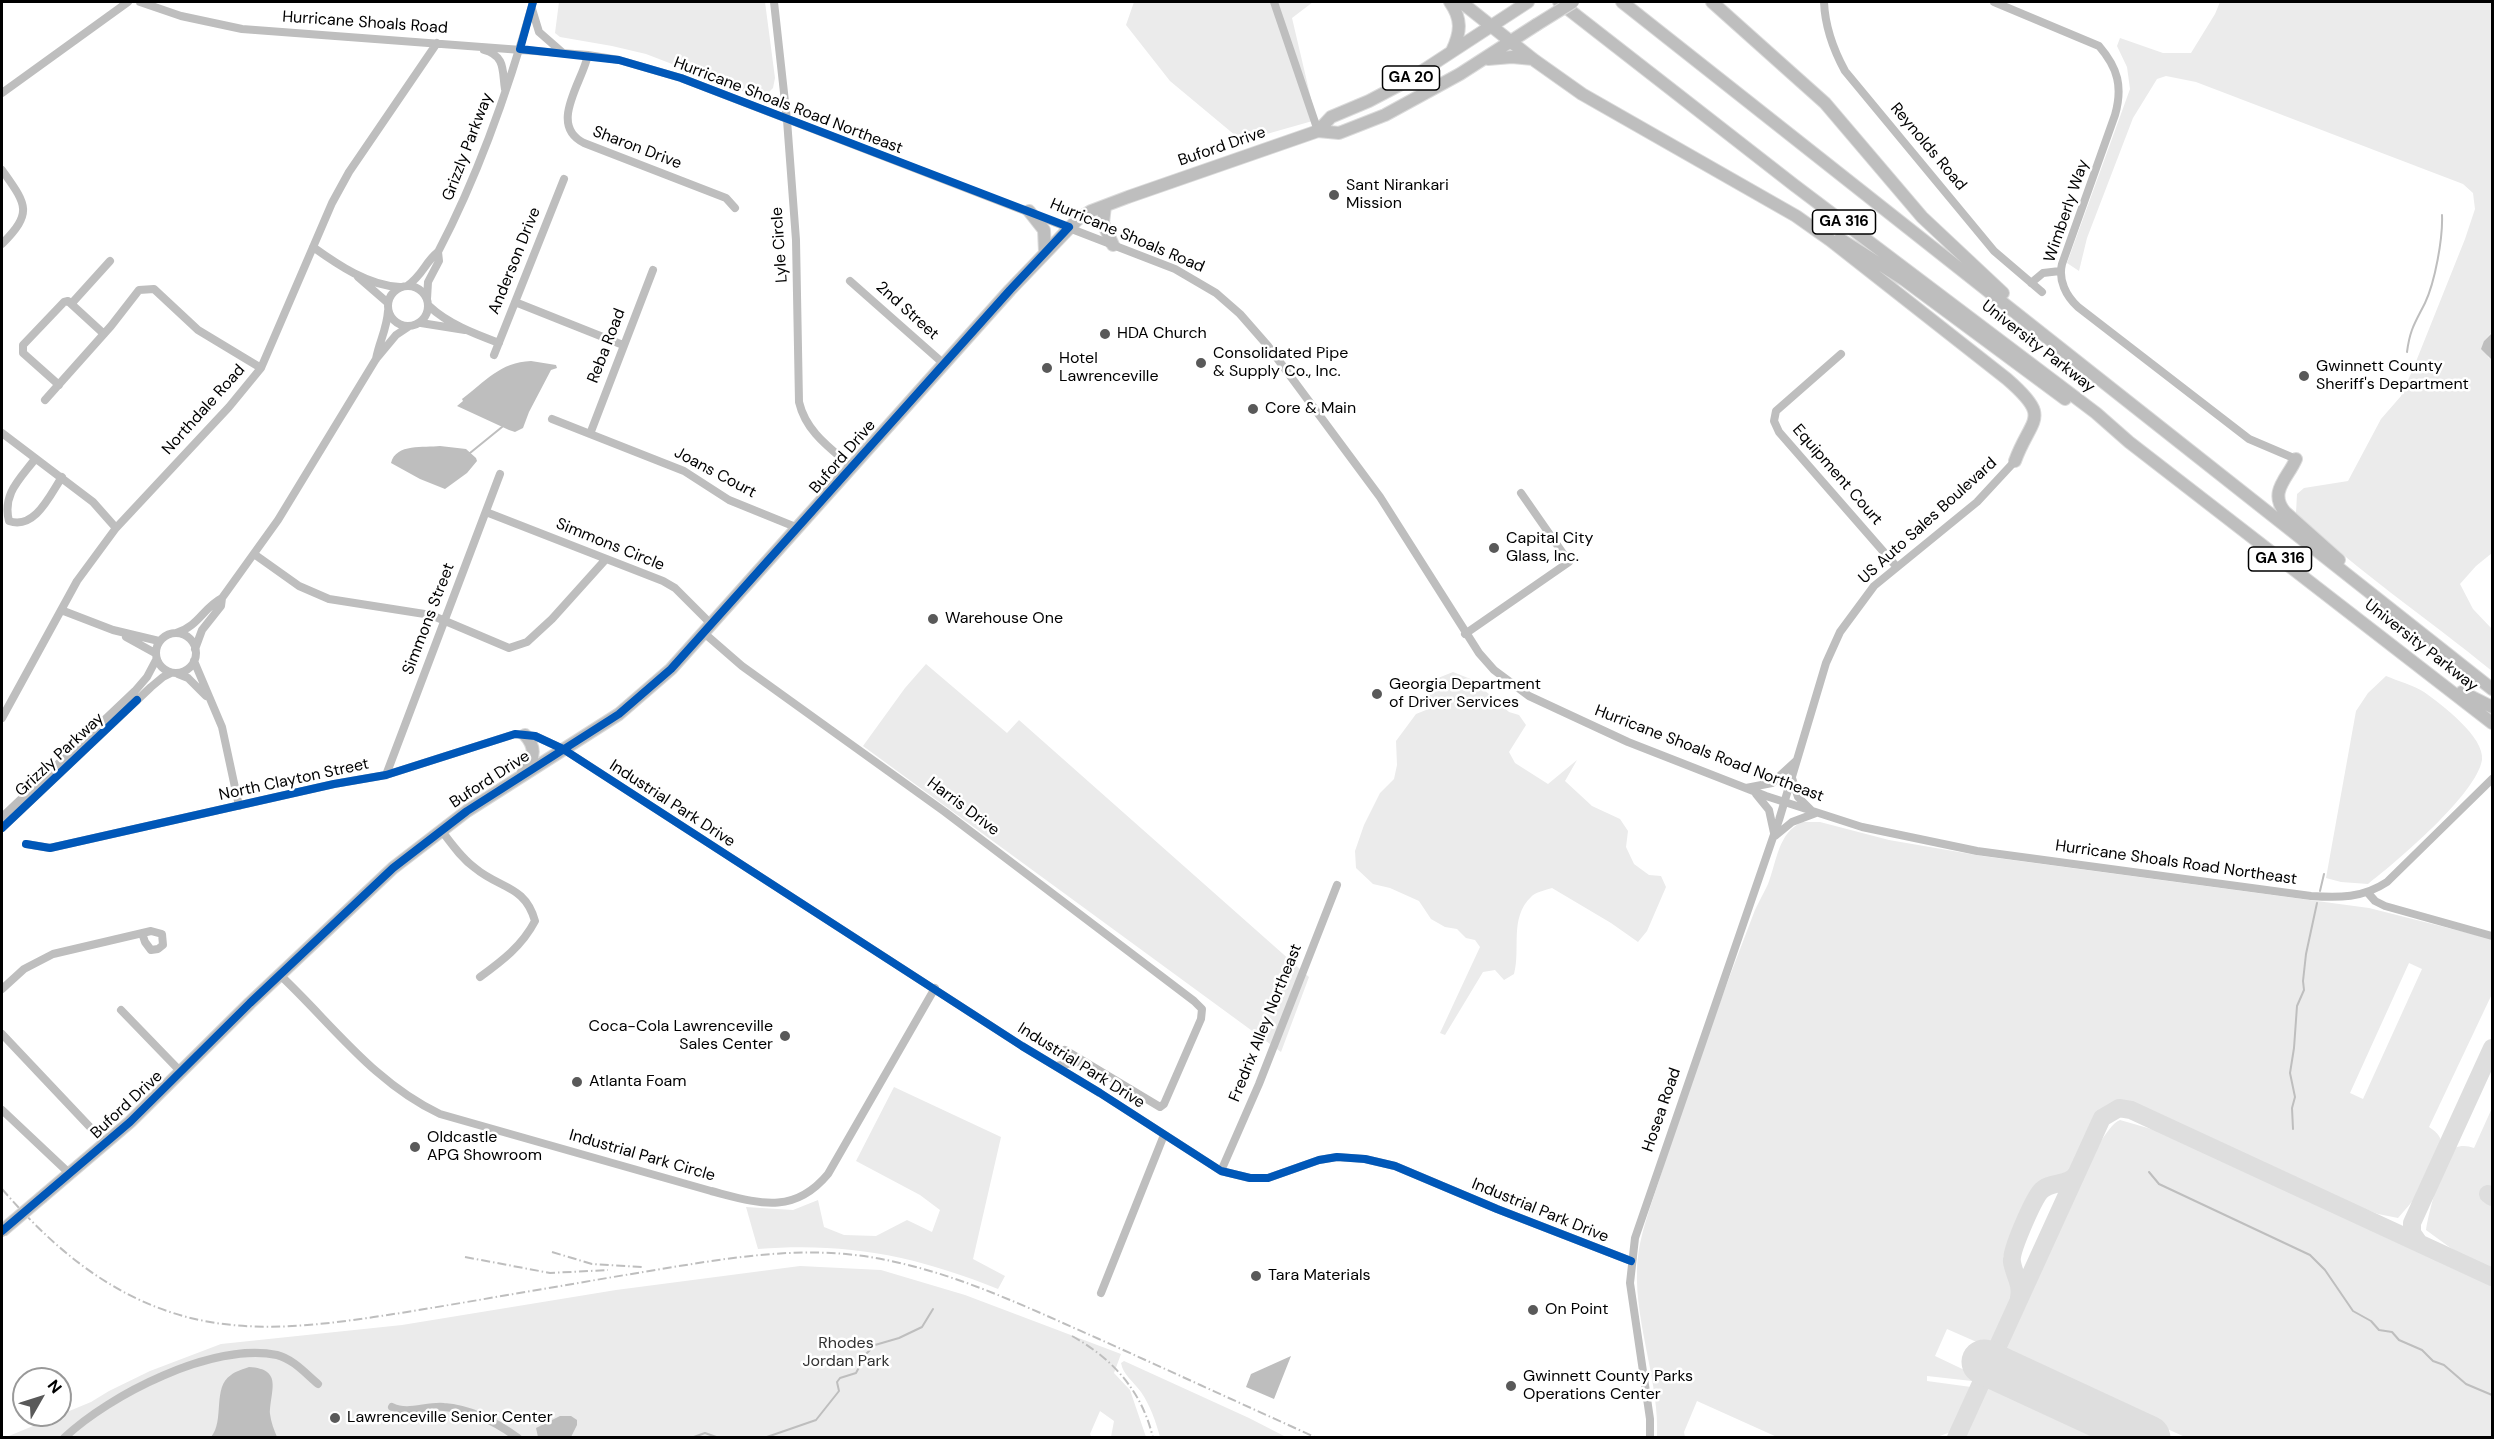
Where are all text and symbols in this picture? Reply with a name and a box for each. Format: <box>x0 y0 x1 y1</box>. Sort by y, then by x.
street label: Hurricane Shoals Road <box>282 8 448 38</box>
street label: Hurricane Shoals Road Northeast <box>671 53 905 159</box>
road number: GA 20 <box>1382 66 1440 90</box>
street label: Grizzly Parkway <box>439 90 497 204</box>
street label: Reynolds Road <box>1886 99 1970 195</box>
street label: Sharon Drive <box>590 122 684 174</box>
street label: Buford Drive <box>1176 123 1268 171</box>
street label: Wimberly Way <box>2040 157 2094 265</box>
place label: Sant Nirankari Mission <box>1346 176 1449 214</box>
marker: Sant Nirankari Mission <box>1327 188 1341 202</box>
street label: Hurricane Shoals Road <box>1047 195 1207 277</box>
street label: Anderson Drive <box>485 205 545 317</box>
street label: Lyle Circle <box>768 206 792 284</box>
road number: GA 316 <box>1812 210 1876 234</box>
street label: 2nd Street <box>872 278 942 344</box>
street label: University Parkway <box>1977 297 2099 397</box>
street label: Reba Road <box>584 306 630 386</box>
place label: HDA Church <box>1117 324 1207 344</box>
marker: HDA Church <box>1098 327 1112 341</box>
place label: Consolidated Pipe & Supply Co., Inc. <box>1213 344 1348 382</box>
place label: Hotel Lawrenceville <box>1059 349 1158 387</box>
marker: Consolidated Pipe & Supply Co., Inc. <box>1194 356 1208 370</box>
place label: Gwinnett County Sheriff's Department <box>2316 357 2469 395</box>
street label: Northdale Road <box>158 361 250 459</box>
marker: Hotel Lawrenceville <box>1040 361 1054 375</box>
marker: Gwinnett County Sheriff's Department <box>2297 369 2311 383</box>
place label: Core & Main <box>1265 399 1356 419</box>
marker: Core & Main <box>1246 402 1260 416</box>
street label: Buford Drive <box>806 416 880 498</box>
street label: Equipment Court <box>1788 421 1886 529</box>
street label: Joans Court <box>671 443 759 503</box>
street label: US Auto Sales Boulevard <box>1855 454 2001 588</box>
street label: Simmons Circle <box>553 514 667 576</box>
place label: Capital City Glass, Inc. <box>1506 529 1593 567</box>
marker: Capital City Glass, Inc. <box>1487 541 1501 555</box>
road number: GA 316 <box>2248 547 2312 571</box>
street label: Simmons Street <box>399 561 459 677</box>
street label: University Parkway <box>2360 596 2482 696</box>
place label: Warehouse One <box>945 609 1063 629</box>
marker: Warehouse One <box>926 612 940 626</box>
place label: Georgia Department of Driver Services <box>1389 675 1541 713</box>
marker: Georgia Department of Driver Services <box>1370 687 1384 701</box>
street label: Hurricane Shoals Road Northeast <box>1592 701 1826 807</box>
street label: Grizzly Parkway <box>12 709 108 801</box>
street label: Buford Drive <box>447 747 533 813</box>
street label: North Clayton Street <box>217 755 371 805</box>
street label: Industrial Park Drive <box>606 756 738 852</box>
street label: Harris Drive <box>923 774 1003 840</box>
street label: Hurricane Shoals Road Northeast <box>2054 837 2298 889</box>
street label: Fredrix Alley Northeast <box>1226 941 1306 1105</box>
place label: Coca-Cola Lawrenceville Sales Center <box>589 1017 773 1055</box>
street label: Industrial Park Drive <box>1014 1019 1148 1113</box>
marker: Coca-Cola Lawrenceville Sales Center <box>778 1029 792 1043</box>
street label: Hosea Road <box>1639 1065 1685 1155</box>
street label: Buford Drive <box>87 1067 167 1143</box>
place label: Atlanta Foam <box>589 1072 687 1092</box>
marker: Atlanta Foam <box>570 1075 584 1089</box>
street label: Industrial Park Circle <box>567 1126 717 1186</box>
place label: Oldcastle APG Showroom <box>427 1128 542 1166</box>
marker: Oldcastle APG Showroom <box>408 1140 422 1154</box>
street label: Industrial Park Drive <box>1469 1175 1611 1247</box>
place label: Tara Materials <box>1268 1266 1371 1286</box>
marker: Tara Materials <box>1249 1269 1263 1283</box>
place label: On Point <box>1545 1300 1608 1320</box>
marker: On Point <box>1526 1303 1540 1317</box>
park label: Rhodes Jordan Park <box>803 1334 889 1372</box>
north arrow <box>12 1367 72 1427</box>
place label: Gwinnett County Parks Operations Center <box>1523 1367 1693 1405</box>
text: N <box>43 1375 67 1398</box>
marker: Gwinnett County Parks Operations Center <box>1504 1379 1518 1393</box>
place label: Lawrenceville Senior Center <box>347 1408 553 1428</box>
marker: Lawrenceville Senior Center <box>328 1411 342 1425</box>

